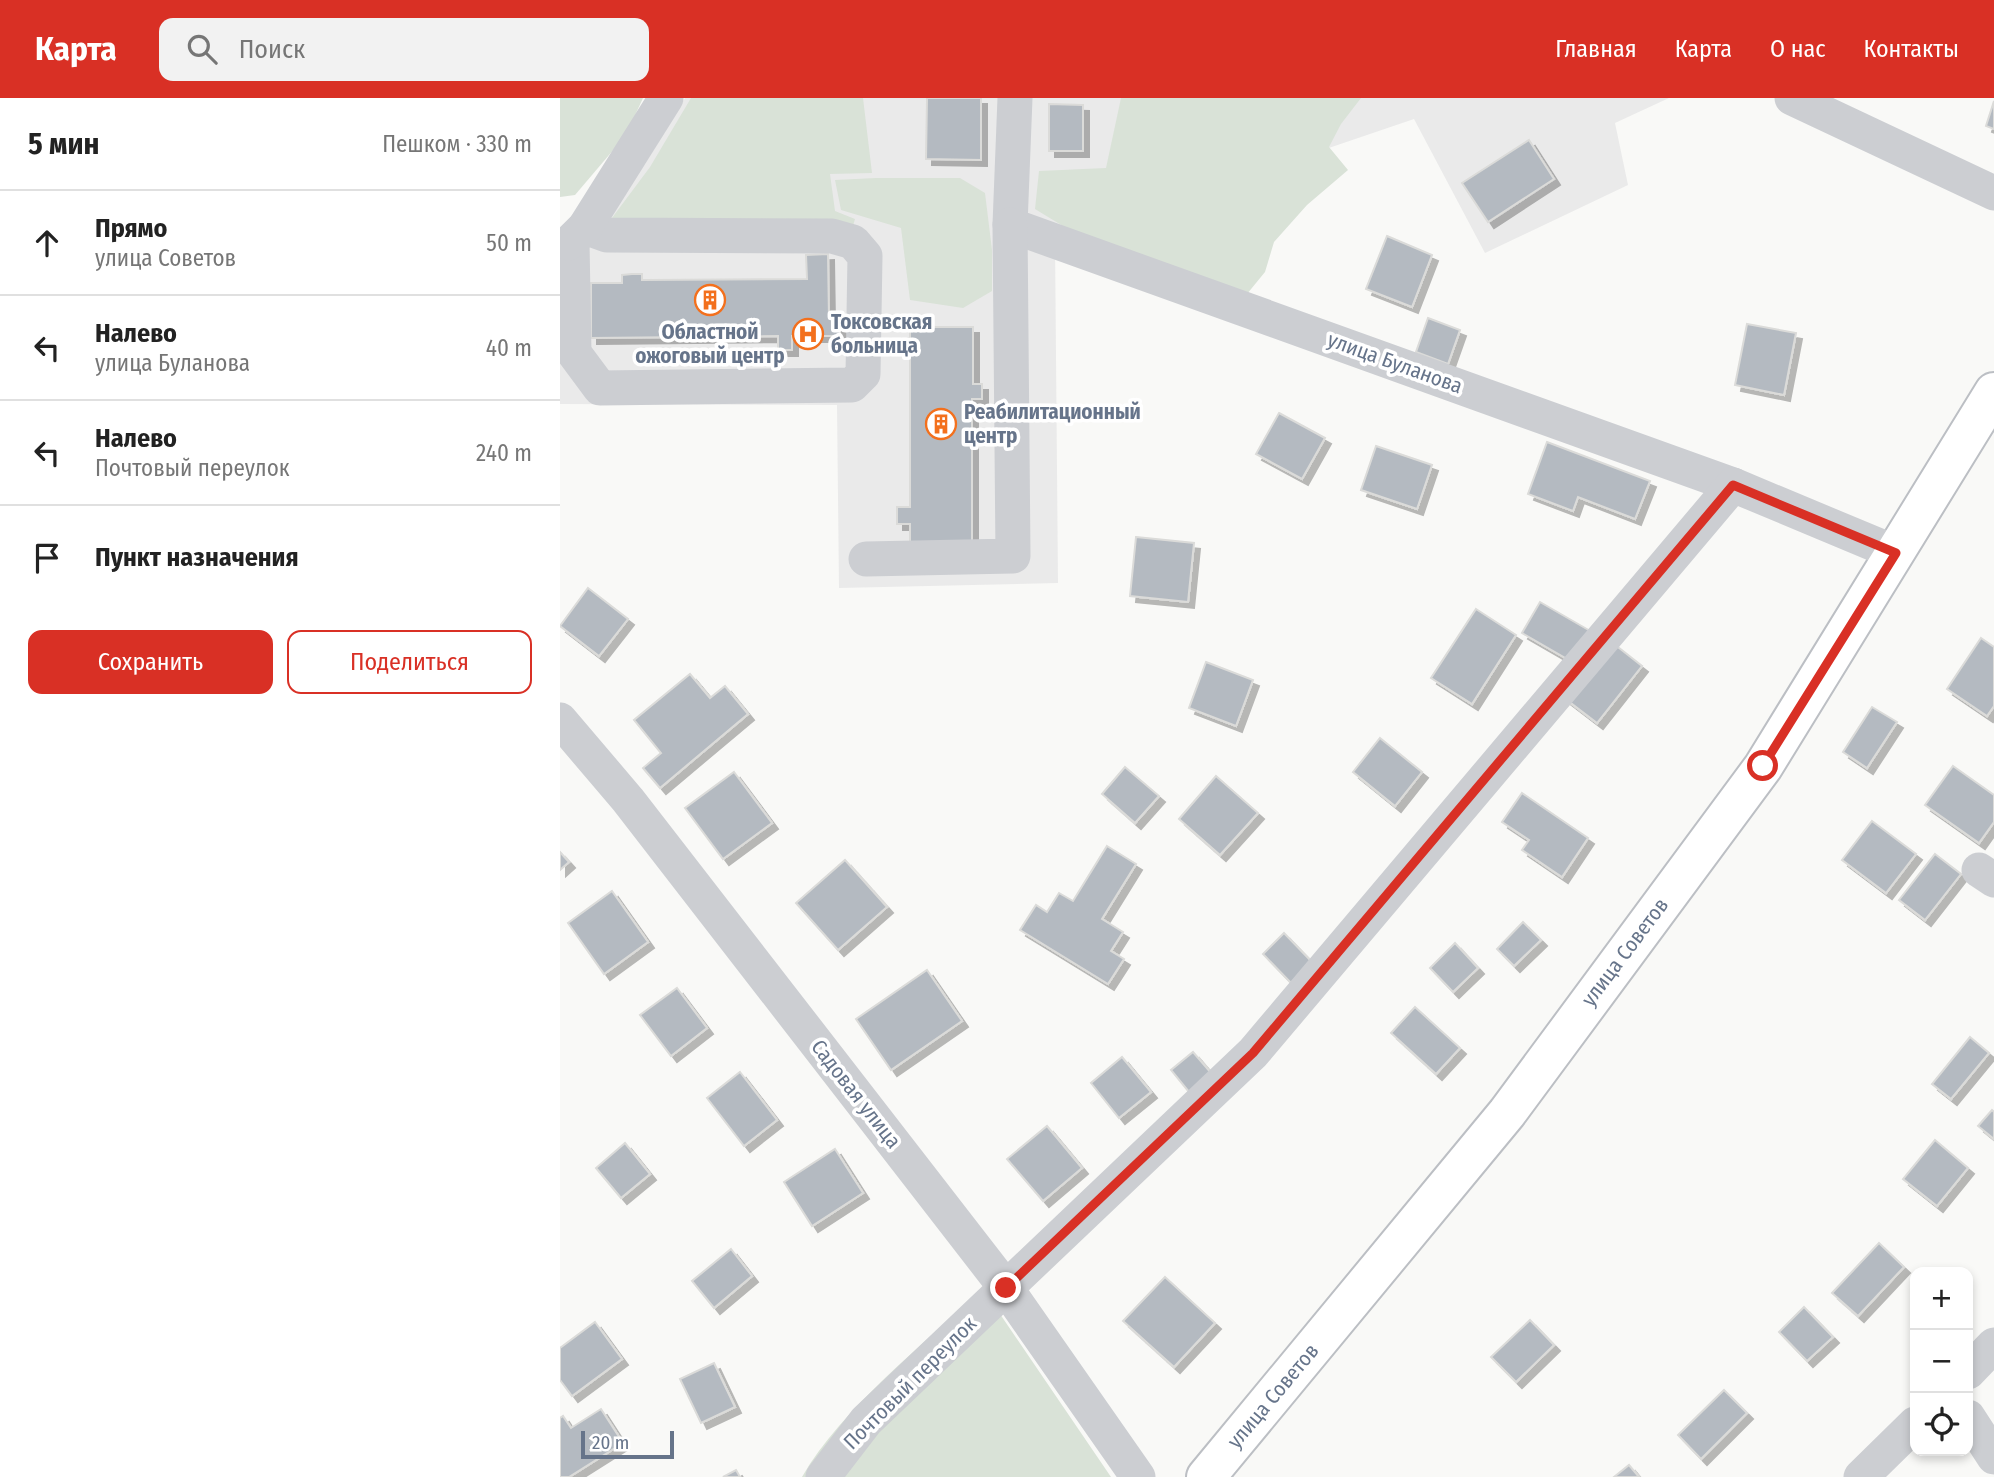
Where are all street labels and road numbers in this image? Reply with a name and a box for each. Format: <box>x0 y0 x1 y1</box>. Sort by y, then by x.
street label: улица Буланова <box>1324 327 1466 399</box>
street label: улица Советов <box>1576 893 1674 1011</box>
street label: Садовая улица <box>805 1034 907 1154</box>
street label: Почтовый переулок <box>838 1311 982 1455</box>
street label: улица Советов <box>1222 1338 1324 1454</box>

